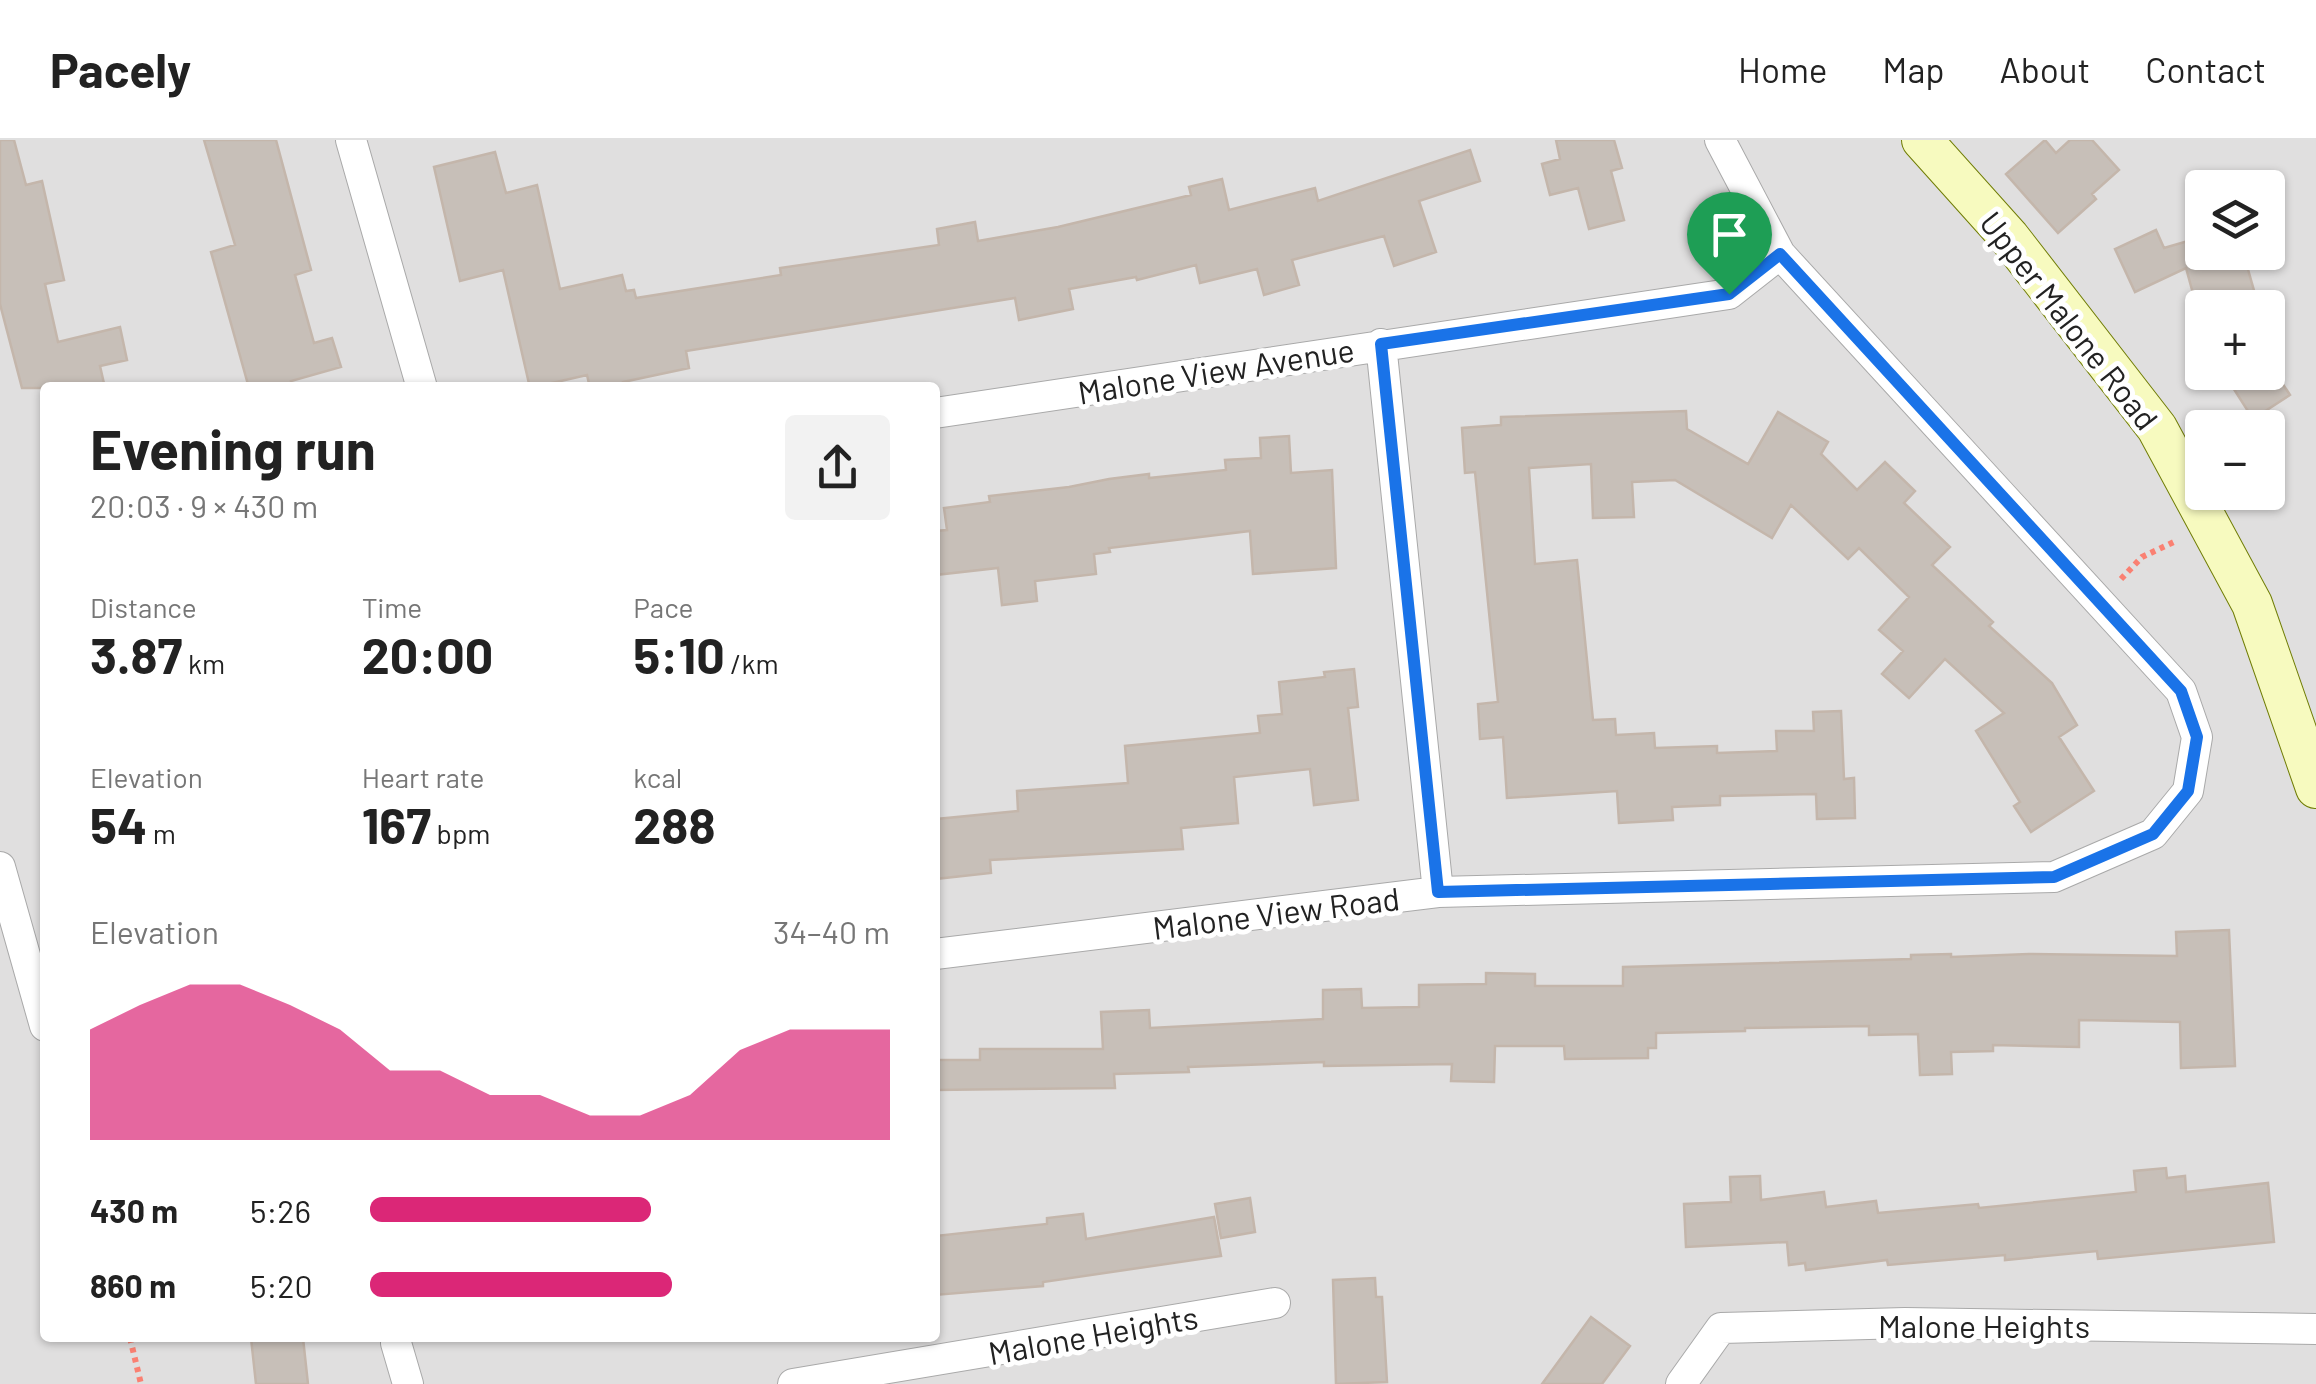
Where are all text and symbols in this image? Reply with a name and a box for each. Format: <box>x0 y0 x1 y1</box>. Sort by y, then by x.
text: Pacely <box>50 40 191 98</box>
text: Home <box>1738 48 1827 90</box>
text: Map <box>1882 48 1945 90</box>
text: About <box>2000 48 2090 90</box>
text: Contact <box>2145 48 2266 90</box>
map controls <box>2185 170 2285 510</box>
button: layers <box>2185 170 2285 270</box>
pin <box>1687 192 1772 295</box>
street label: Upper Malone Road <box>1973 203 2167 437</box>
icon: arrive <box>1702 207 1757 262</box>
button: + <box>2185 290 2285 390</box>
street label: Malone View Avenue <box>1075 329 1357 411</box>
button: − <box>2185 410 2285 510</box>
text: Evening run <box>90 415 376 481</box>
button: share <box>785 415 890 520</box>
text: 20:03 · 9 × 430 m <box>90 486 318 524</box>
text: Distance <box>90 590 197 624</box>
text: Time <box>362 590 422 624</box>
text: Pace <box>633 590 694 624</box>
text: 3.87 <box>90 624 182 684</box>
text: 20:00 <box>362 624 493 684</box>
text: 5:10 <box>633 624 725 684</box>
text: km <box>182 646 225 680</box>
text: /km <box>725 646 779 680</box>
text: Elevation <box>90 760 203 794</box>
text: Heart rate <box>362 760 484 794</box>
text: kcal <box>633 760 682 794</box>
text: 54 <box>90 794 147 854</box>
text: 167 <box>362 794 431 854</box>
text: 288 <box>633 794 715 854</box>
text: m <box>147 816 176 850</box>
text: bpm <box>431 816 491 850</box>
street label: Malone View Road <box>1150 878 1402 946</box>
text: Elevation <box>90 912 219 950</box>
text: 34–40 m <box>773 912 890 950</box>
text: 430 m <box>90 1191 178 1229</box>
text: 5:26 <box>250 1191 311 1229</box>
text: 860 m <box>90 1266 176 1304</box>
text: 5:20 <box>250 1266 313 1304</box>
street label: Malone Heights <box>985 1297 1201 1371</box>
street label: Malone Heights <box>1878 1306 2090 1344</box>

